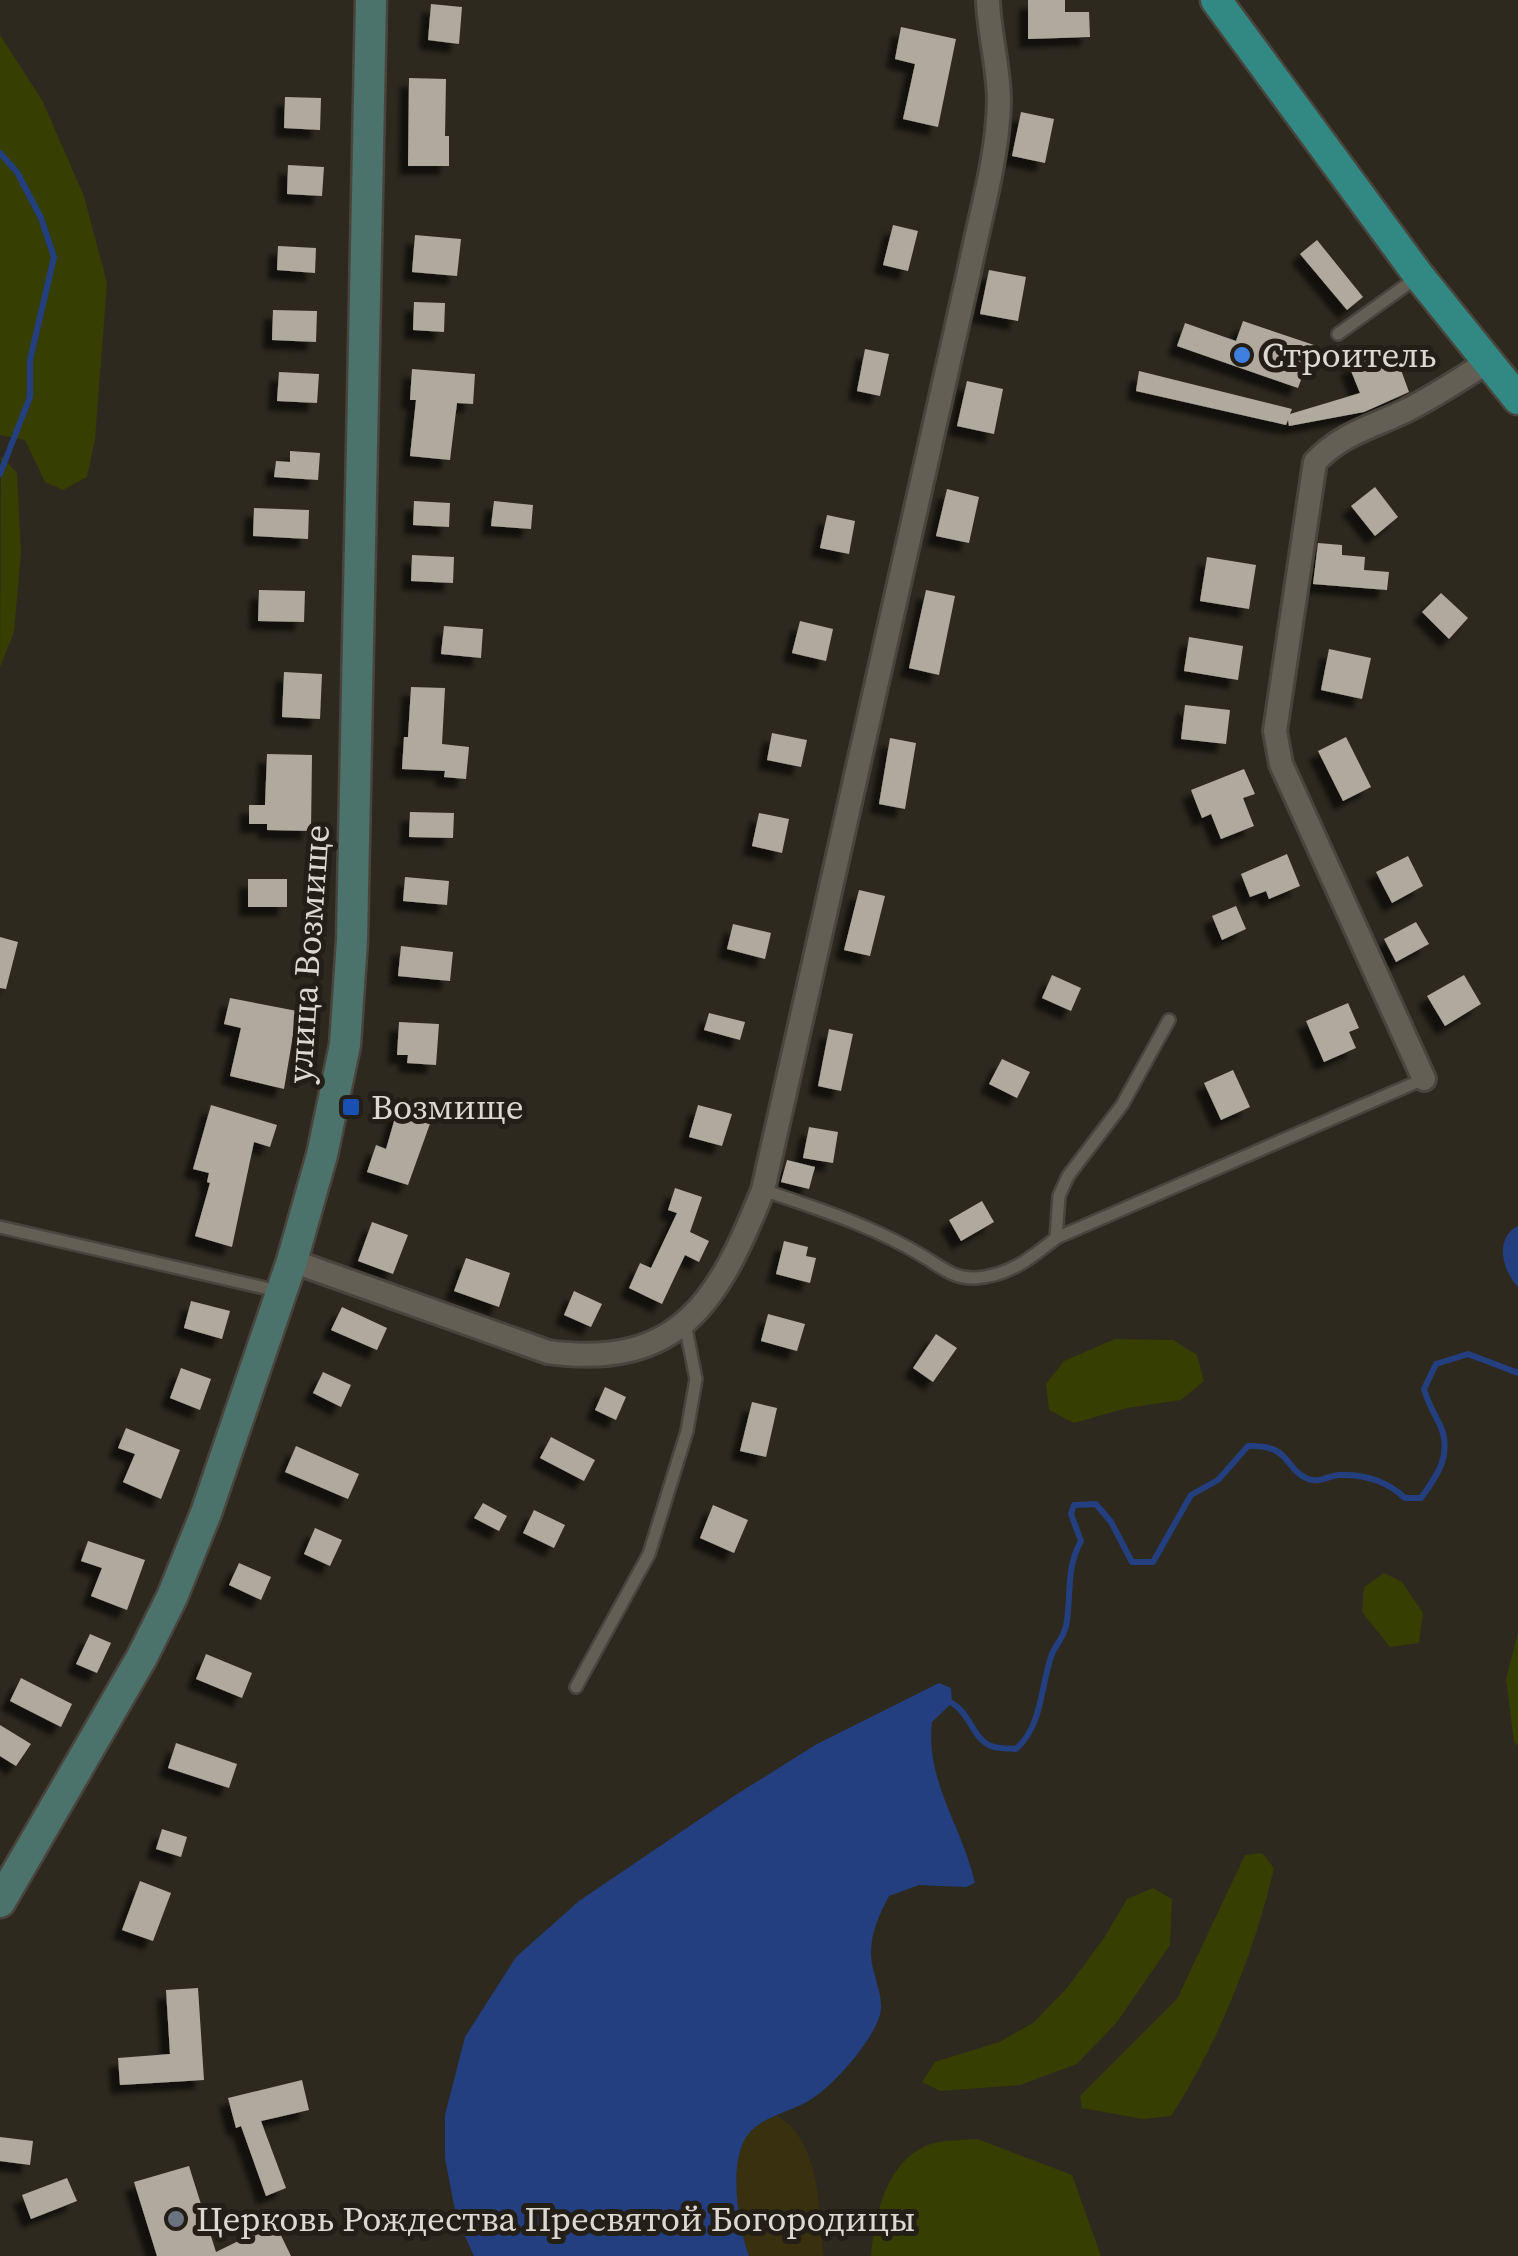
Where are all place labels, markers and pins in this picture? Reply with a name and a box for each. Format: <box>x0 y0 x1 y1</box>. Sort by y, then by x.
place label: Строитель <box>1262 331 1436 379</box>
marker: Строитель <box>1231 344 1253 366</box>
place label: Возмище <box>371 1083 524 1131</box>
marker: Возмище <box>340 1096 362 1118</box>
place label: Церковь Рождества Пресвятой Богородицы <box>196 2195 915 2243</box>
marker: Церковь Рождества Пресвятой Богородицы <box>165 2208 187 2230</box>

